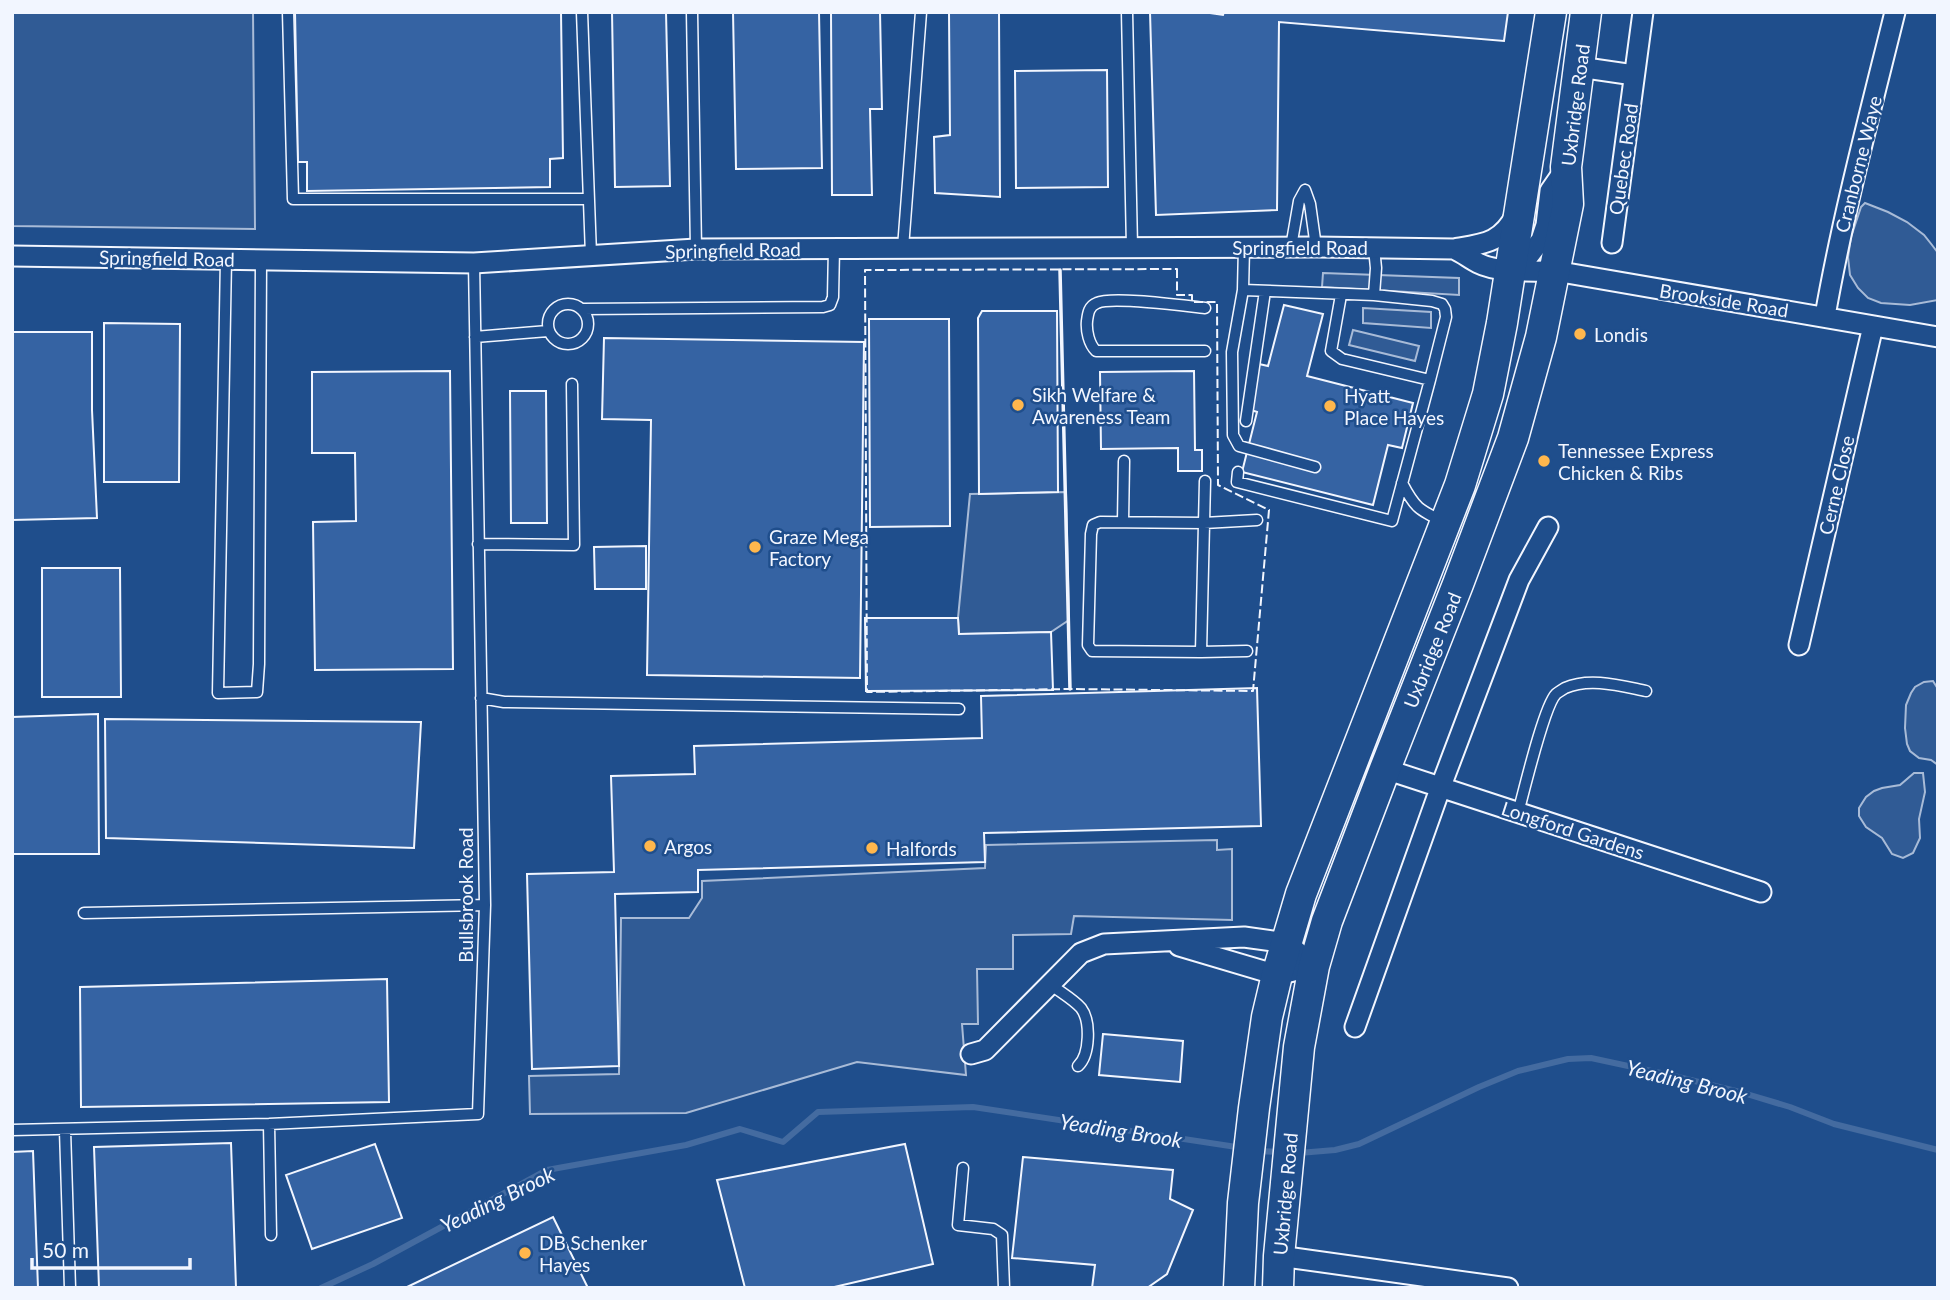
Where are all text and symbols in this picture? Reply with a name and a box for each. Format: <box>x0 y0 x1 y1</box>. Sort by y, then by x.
street label: Uxbridge Road <box>1556 43 1594 167</box>
street label: Cranborne Waye <box>1830 93 1886 235</box>
street label: Quebec Road <box>1604 102 1642 216</box>
street label: Springfield Road <box>1232 236 1368 259</box>
street label: Springfield Road <box>665 237 801 263</box>
street label: Springfield Road <box>99 245 235 271</box>
street label: Brookside Road <box>1658 278 1790 322</box>
place label: Londis <box>1594 323 1648 346</box>
marker: Londis <box>1572 326 1588 342</box>
place label: Sikh Welfare & Awareness Team <box>1032 383 1171 428</box>
place label: Hyatt Place Hayes <box>1344 384 1444 429</box>
marker: Sikh Welfare & Awareness Team <box>1010 397 1026 413</box>
marker: Hyatt Place Hayes <box>1322 398 1338 414</box>
street label: Cerne Close <box>1813 433 1859 537</box>
place label: Tennessee Express Chicken & Ribs <box>1558 439 1714 484</box>
marker: Tennessee Express Chicken & Ribs <box>1536 453 1552 469</box>
place label: Graze Mega Factory <box>769 525 869 570</box>
marker: Graze Mega Factory <box>747 539 763 555</box>
street label: Uxbridge Road <box>1398 589 1466 711</box>
street label: Longford Gardens <box>1499 796 1647 864</box>
street label: Bullsbrook Road <box>454 827 477 963</box>
place label: Argos <box>664 835 712 858</box>
place label: Halfords <box>886 837 957 860</box>
marker: Argos <box>642 838 658 854</box>
marker: Halfords <box>864 840 880 856</box>
water label: Yeading Brook <box>1624 1054 1751 1108</box>
water label: Yeading Brook <box>1058 1108 1185 1152</box>
street label: Uxbridge Road <box>1268 1132 1302 1256</box>
water label: Yeading Brook <box>436 1160 559 1237</box>
scale bar <box>32 1226 189 1270</box>
place label: DB Schenker Hayes <box>539 1231 647 1276</box>
text: 50 m <box>42 1237 89 1262</box>
marker: DB Schenker Hayes <box>517 1245 533 1261</box>

